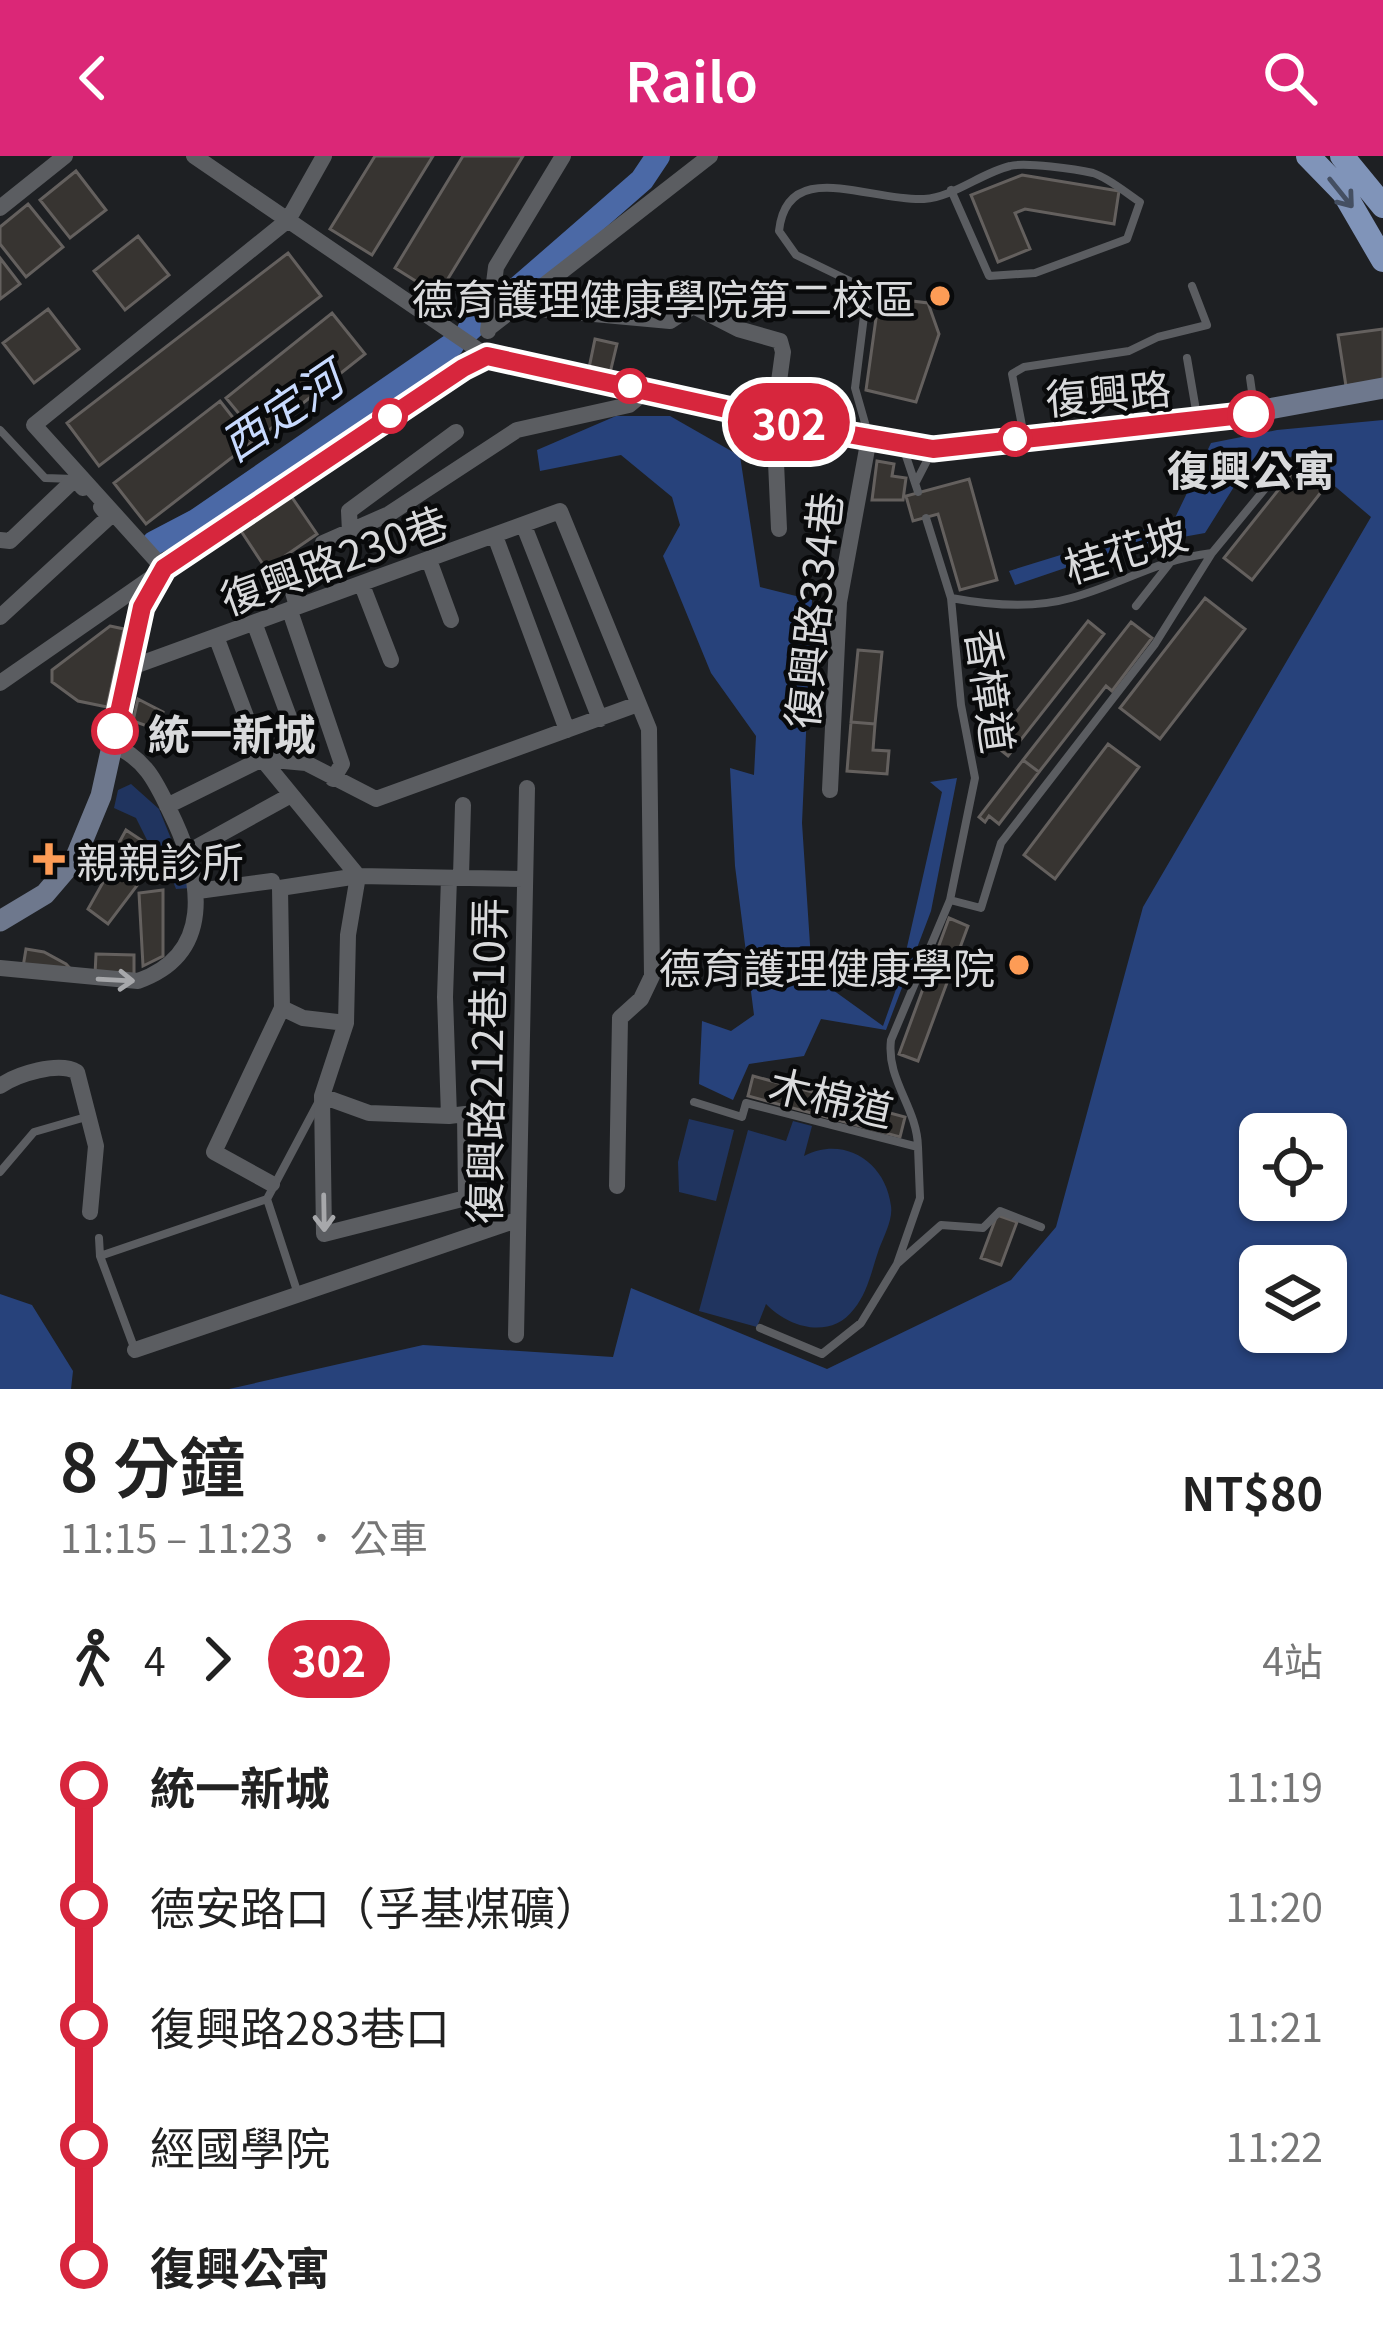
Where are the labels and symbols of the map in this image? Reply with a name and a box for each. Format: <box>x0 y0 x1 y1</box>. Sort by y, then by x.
one-way arrow <box>1327 176 1354 208</box>
place label: 德育護理健康學院第二校區 <box>412 266 916 327</box>
marker: 德育護理健康學院第二校區 <box>927 283 953 309</box>
water label: 西定河 <box>206 340 361 474</box>
street label: 復興路 <box>1043 355 1173 427</box>
unlabelled marker <box>614 370 646 402</box>
line badge: 302 <box>720 383 858 461</box>
marker: 復興公寓 <box>1229 392 1273 436</box>
unlabelled marker <box>374 400 406 432</box>
unlabelled marker <box>999 423 1031 455</box>
place label: 復興公寓 <box>1167 437 1335 498</box>
street label: 復興路334巷 <box>768 488 854 732</box>
street label: 復興路230巷 <box>211 489 455 627</box>
street label: 桂花坡 <box>1056 500 1194 596</box>
street label: 香樟道 <box>954 623 1032 757</box>
place label: 統一新城 <box>148 701 316 762</box>
marker: 統一新城 <box>93 709 137 753</box>
place label: 親親診所 <box>76 829 244 890</box>
marker: 親親診所 <box>33 843 65 875</box>
street label: 復興路212巷10弄 <box>451 897 517 1225</box>
place label: 德育護理健康學院 <box>659 935 995 996</box>
marker: 德育護理健康學院 <box>1006 952 1032 978</box>
one-way arrow <box>96 969 135 992</box>
street label: 木棉道 <box>764 1051 900 1139</box>
one-way arrow <box>312 1193 335 1232</box>

